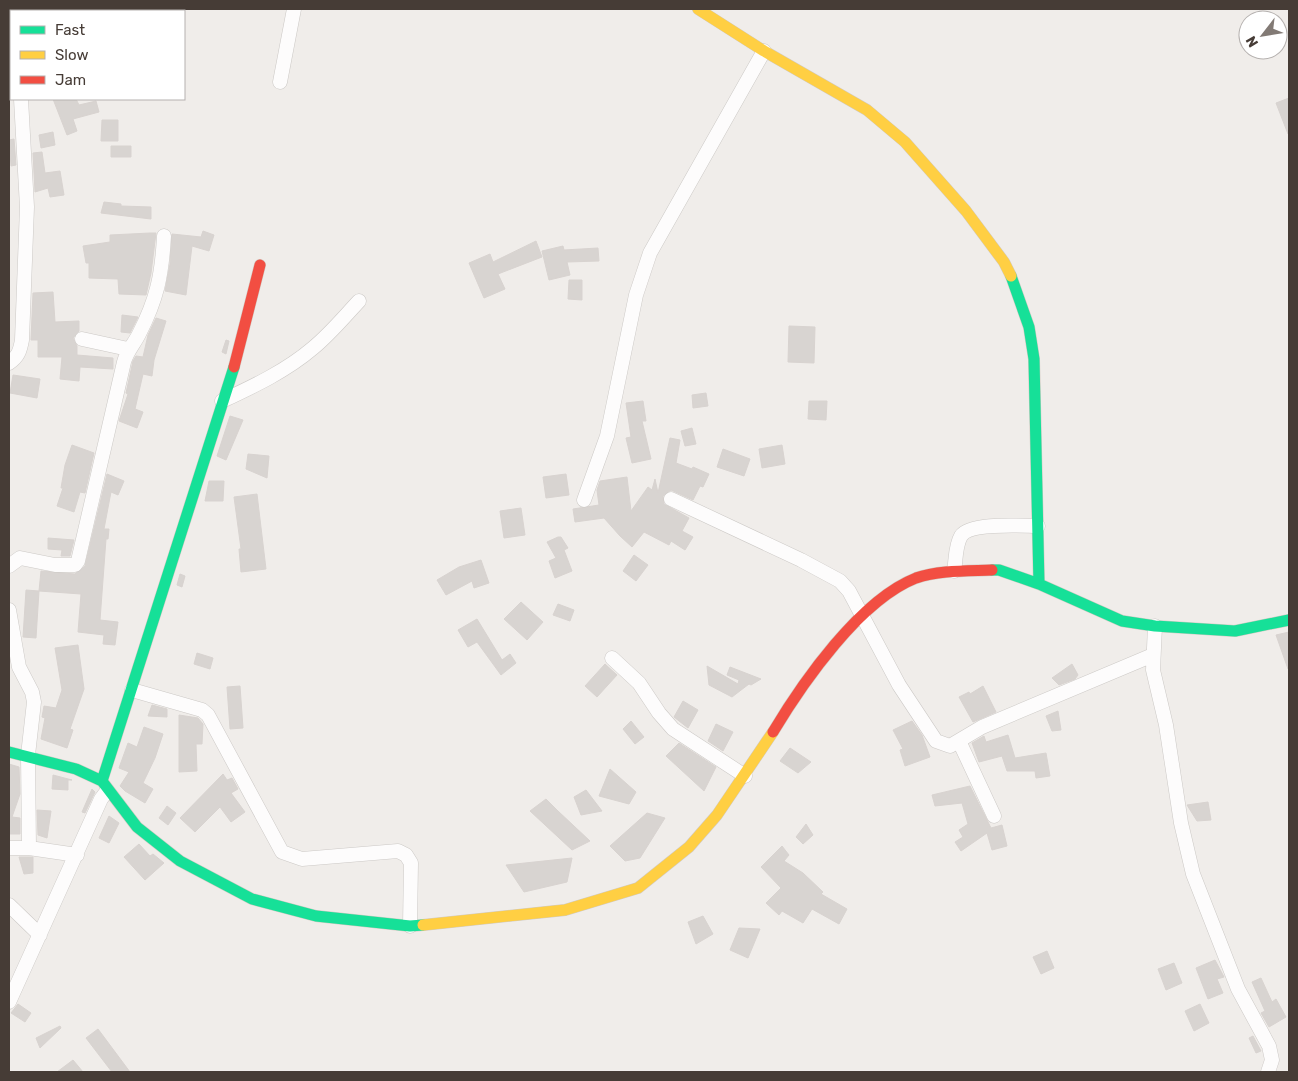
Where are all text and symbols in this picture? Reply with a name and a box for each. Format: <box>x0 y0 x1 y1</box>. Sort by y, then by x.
legend <box>10 10 185 100</box>
north arrow <box>1238 10 1288 60</box>
text: Fast <box>55 21 85 39</box>
text: N <box>1242 33 1262 50</box>
text: Slow <box>55 46 88 64</box>
text: Jam <box>55 71 86 89</box>

